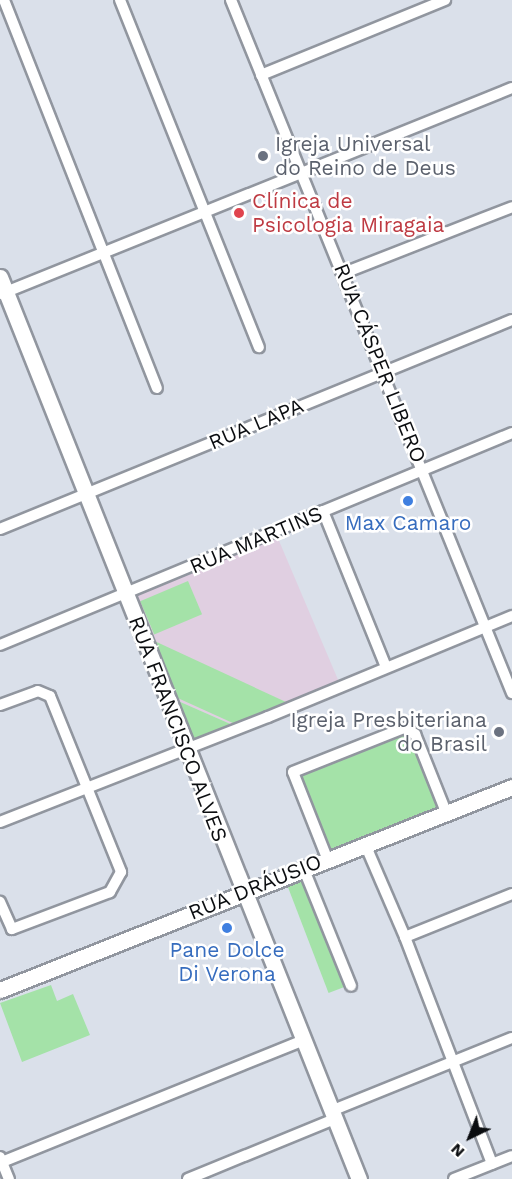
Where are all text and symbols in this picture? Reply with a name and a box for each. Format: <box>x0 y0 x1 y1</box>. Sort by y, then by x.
place label: Igreja Universal do Reino de Deus <box>275 131 456 181</box>
marker: Igreja Universal do Reino de Deus <box>256 149 270 163</box>
place label: Clínica de Psicologia Miragaia <box>252 188 445 238</box>
marker: Clínica de Psicologia Miragaia <box>230 204 248 222</box>
street label: RUA CÁSPER LIBERO <box>328 259 432 467</box>
street label: RUA LAPA <box>204 393 308 455</box>
marker: Max Camaro <box>401 494 415 508</box>
street label: RUA MARTINS <box>185 501 327 579</box>
place label: Max Camaro <box>344 510 472 536</box>
street label: RUA FRANCISCO ALVES <box>123 612 233 846</box>
place label: Igreja Presbiteriana do Brasil <box>290 707 487 757</box>
marker: Igreja Presbiteriana do Brasil <box>492 725 506 739</box>
street label: RUA DRÁUSIO <box>184 849 326 925</box>
marker: Pane Dolce Di Verona <box>220 921 234 935</box>
place label: Pane Dolce Di Verona <box>169 937 285 987</box>
north arrow <box>440 1107 500 1167</box>
text: N <box>447 1140 468 1162</box>

